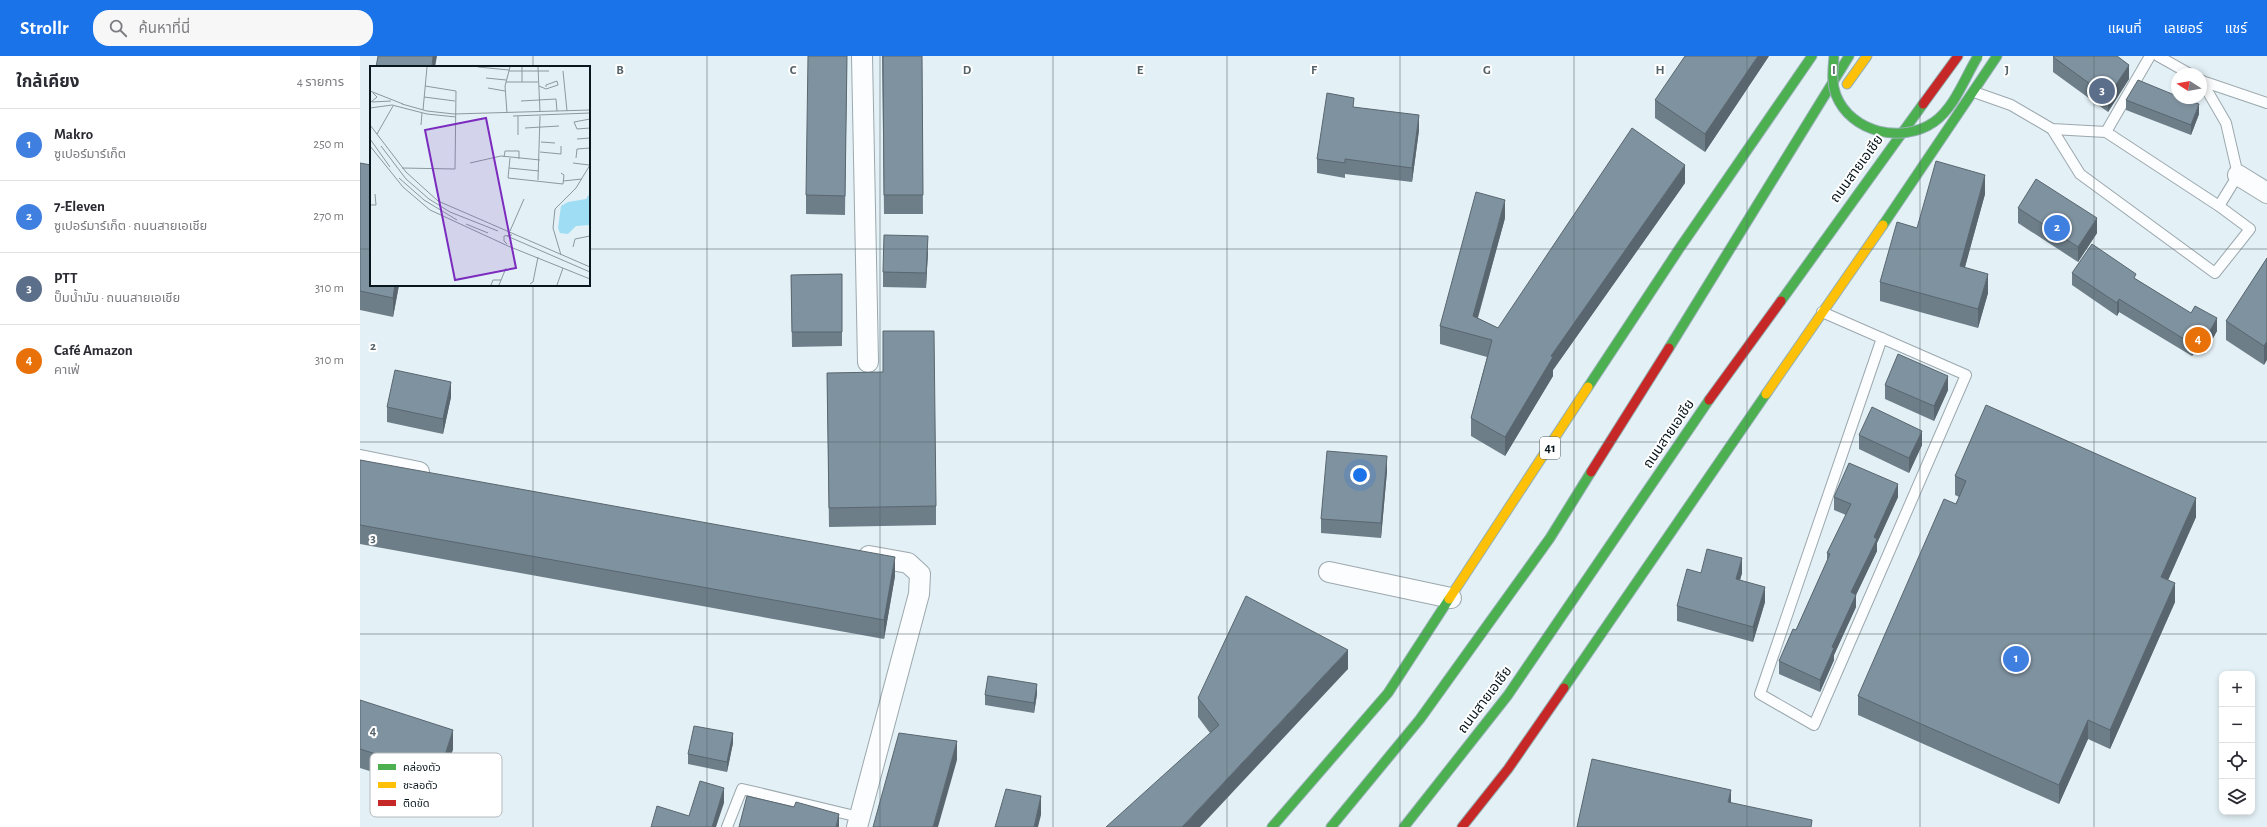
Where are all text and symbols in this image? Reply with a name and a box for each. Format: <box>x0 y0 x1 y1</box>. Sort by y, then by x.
search box <box>93 10 373 46</box>
icon: search <box>107 17 129 39</box>
text: Strollr <box>20 19 69 38</box>
text: ค้นหาที่นี่ <box>139 21 190 36</box>
text: แผนที่ <box>2108 22 2142 36</box>
text: เลเยอร์ <box>2164 22 2203 36</box>
text: แชร์ <box>2225 22 2247 36</box>
text: B <box>616 64 624 77</box>
text: C <box>790 64 797 77</box>
text: D <box>963 64 972 77</box>
text: E <box>1137 64 1144 77</box>
text: F <box>1311 64 1318 77</box>
text: G <box>1483 64 1491 77</box>
text: H <box>1655 64 1665 77</box>
text: I <box>1832 64 1836 77</box>
text: J <box>2005 64 2009 77</box>
inset map <box>370 66 590 286</box>
north arrow <box>2171 68 2207 104</box>
text: ใกล้เคียง <box>16 73 79 90</box>
text: 4 รายการ <box>297 76 344 89</box>
pin: 3 <box>2089 76 2115 106</box>
text: Makro <box>54 127 93 142</box>
street label: ถนนสายเอเชีย <box>1827 132 1886 205</box>
text: 1 <box>27 138 31 151</box>
text: 250 m <box>313 138 344 151</box>
text: ซูเปอร์มาร์เก็ต <box>54 148 126 161</box>
text: 7-Eleven <box>54 199 105 214</box>
text: 2 <box>26 210 32 223</box>
text: 270 m <box>313 210 344 223</box>
pin: 2 <box>2044 213 2070 243</box>
text: ซูเปอร์มาร์เก็ต · ถนนสายเอเชีย <box>54 220 207 233</box>
text: PTT <box>54 271 77 286</box>
text: 3 <box>26 282 32 295</box>
text: 310 m <box>315 282 344 295</box>
text: ปั๊มน้ำมัน · ถนนสายเอเชีย <box>54 292 180 305</box>
pin: 4 <box>2185 325 2211 355</box>
text: 2 <box>370 340 376 353</box>
text: Café Amazon <box>54 343 133 358</box>
text: 4 <box>26 354 32 367</box>
text: 310 m <box>315 354 344 367</box>
text: คาเฟ่ <box>54 364 80 377</box>
street label: ถนนสายเอเชีย <box>1640 397 1697 471</box>
road number: 41 <box>1540 437 1560 459</box>
your location <box>1350 465 1370 485</box>
text: 3 <box>370 532 376 545</box>
pin: 1 <box>2003 644 2029 674</box>
street label: ถนนสายเอเชีย <box>1455 663 1515 736</box>
map controls <box>2219 671 2255 815</box>
button: + <box>2219 671 2255 707</box>
button: − <box>2219 707 2255 743</box>
text: 4 <box>370 725 377 738</box>
button: locate <box>2219 743 2255 779</box>
legend <box>370 753 502 817</box>
text: คล่องตัว <box>403 761 441 773</box>
button: layers <box>2219 779 2255 815</box>
text: ชะลอตัว <box>403 780 438 791</box>
text: ติดขัด <box>403 798 430 809</box>

